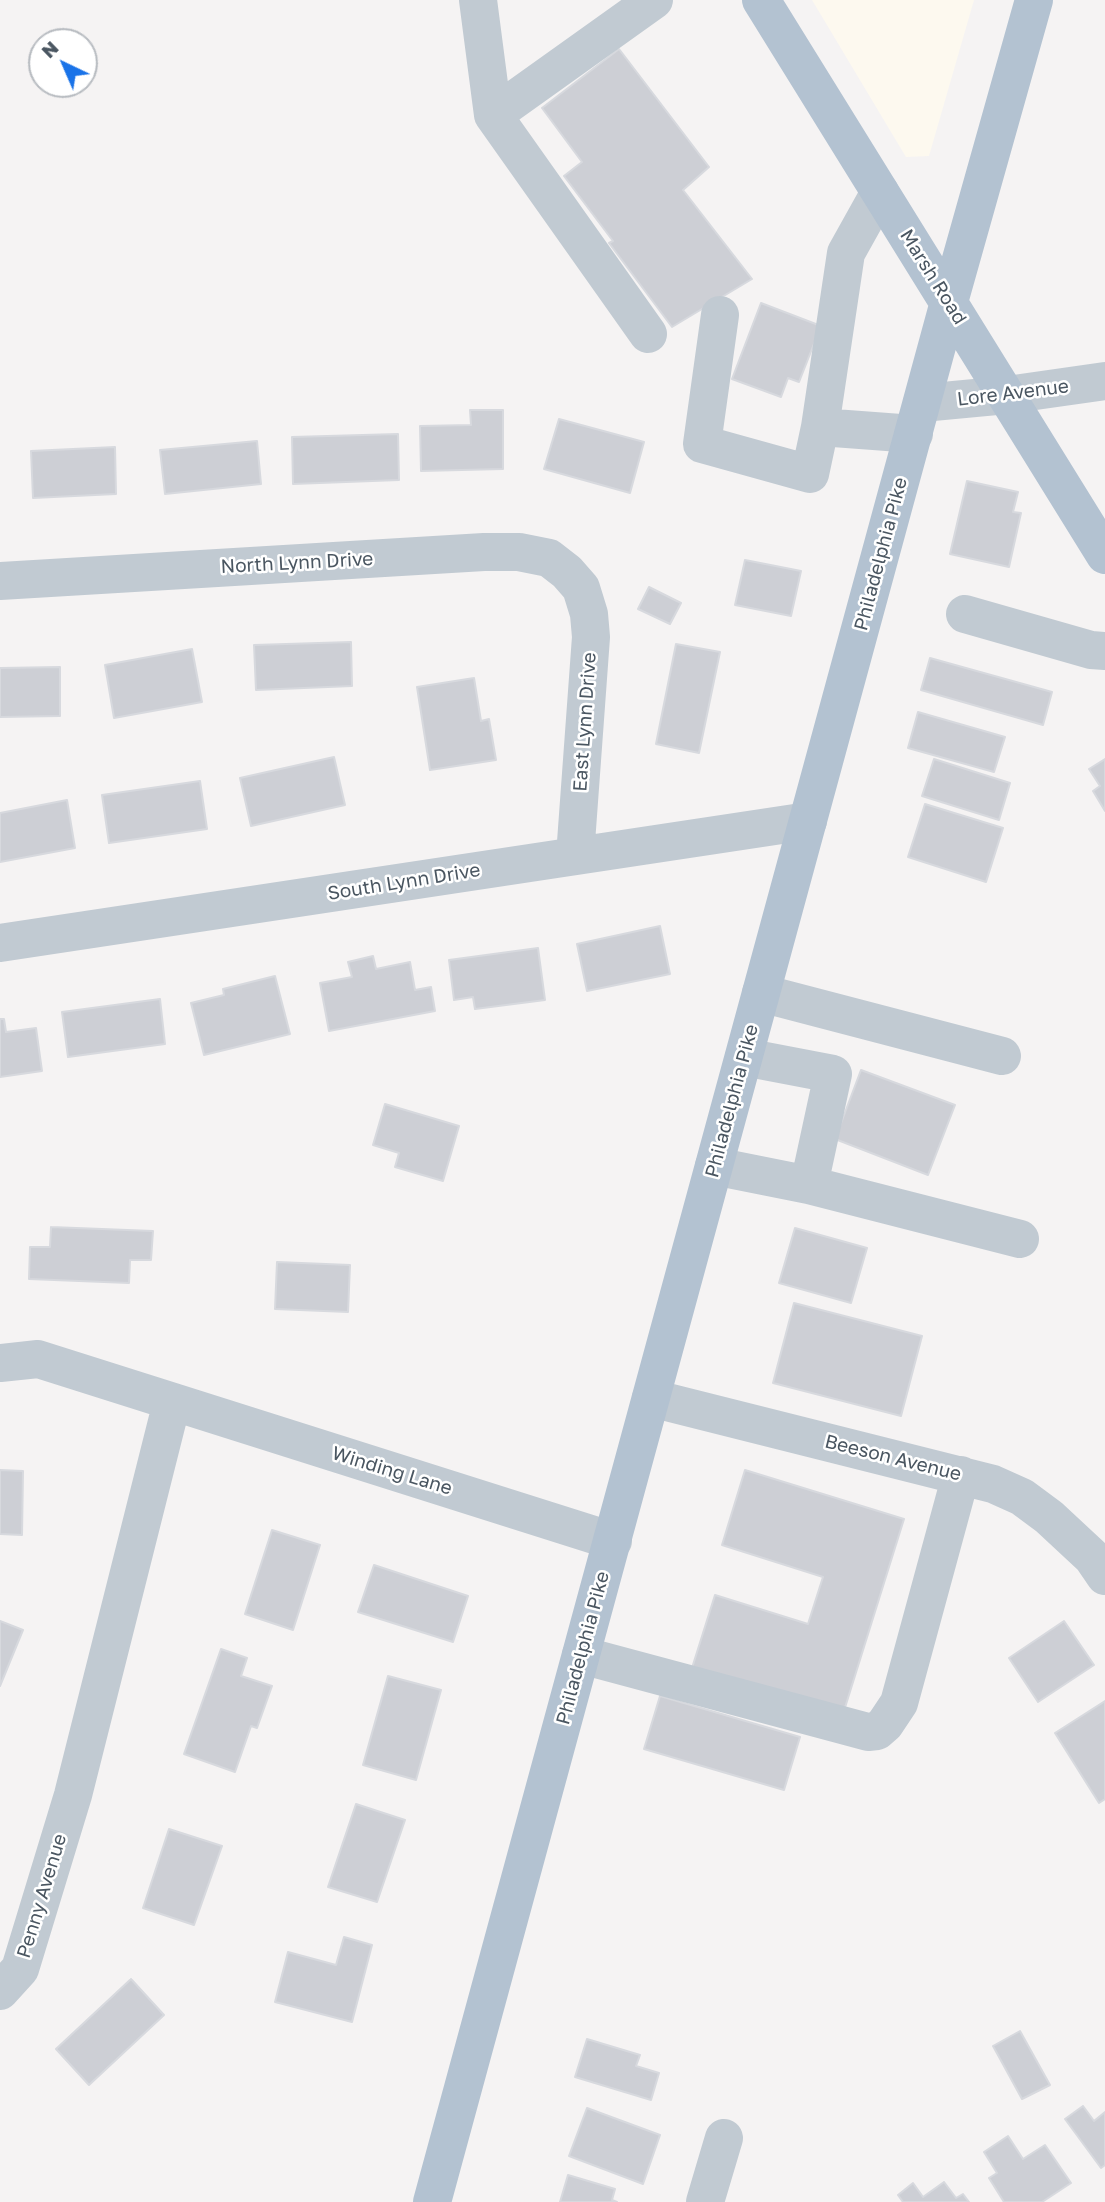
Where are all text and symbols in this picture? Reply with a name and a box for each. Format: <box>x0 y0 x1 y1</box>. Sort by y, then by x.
north arrow <box>28 28 98 98</box>
text: N <box>36 36 63 62</box>
street label: Marsh Road <box>895 225 971 329</box>
street label: Lore Avenue <box>956 375 1070 411</box>
street label: Philadelphia Pike <box>850 475 912 633</box>
street label: North Lynn Drive <box>220 548 374 578</box>
street label: East Lynn Drive <box>569 652 601 792</box>
street label: South Lynn Drive <box>326 859 482 905</box>
street label: Philadelphia Pike <box>701 1022 763 1180</box>
street label: Beeson Avenue <box>822 1430 964 1486</box>
street label: Winding Lane <box>329 1442 455 1500</box>
street label: Philadelphia Pike <box>552 1569 614 1727</box>
street label: Penny Avenue <box>12 1831 72 1961</box>

